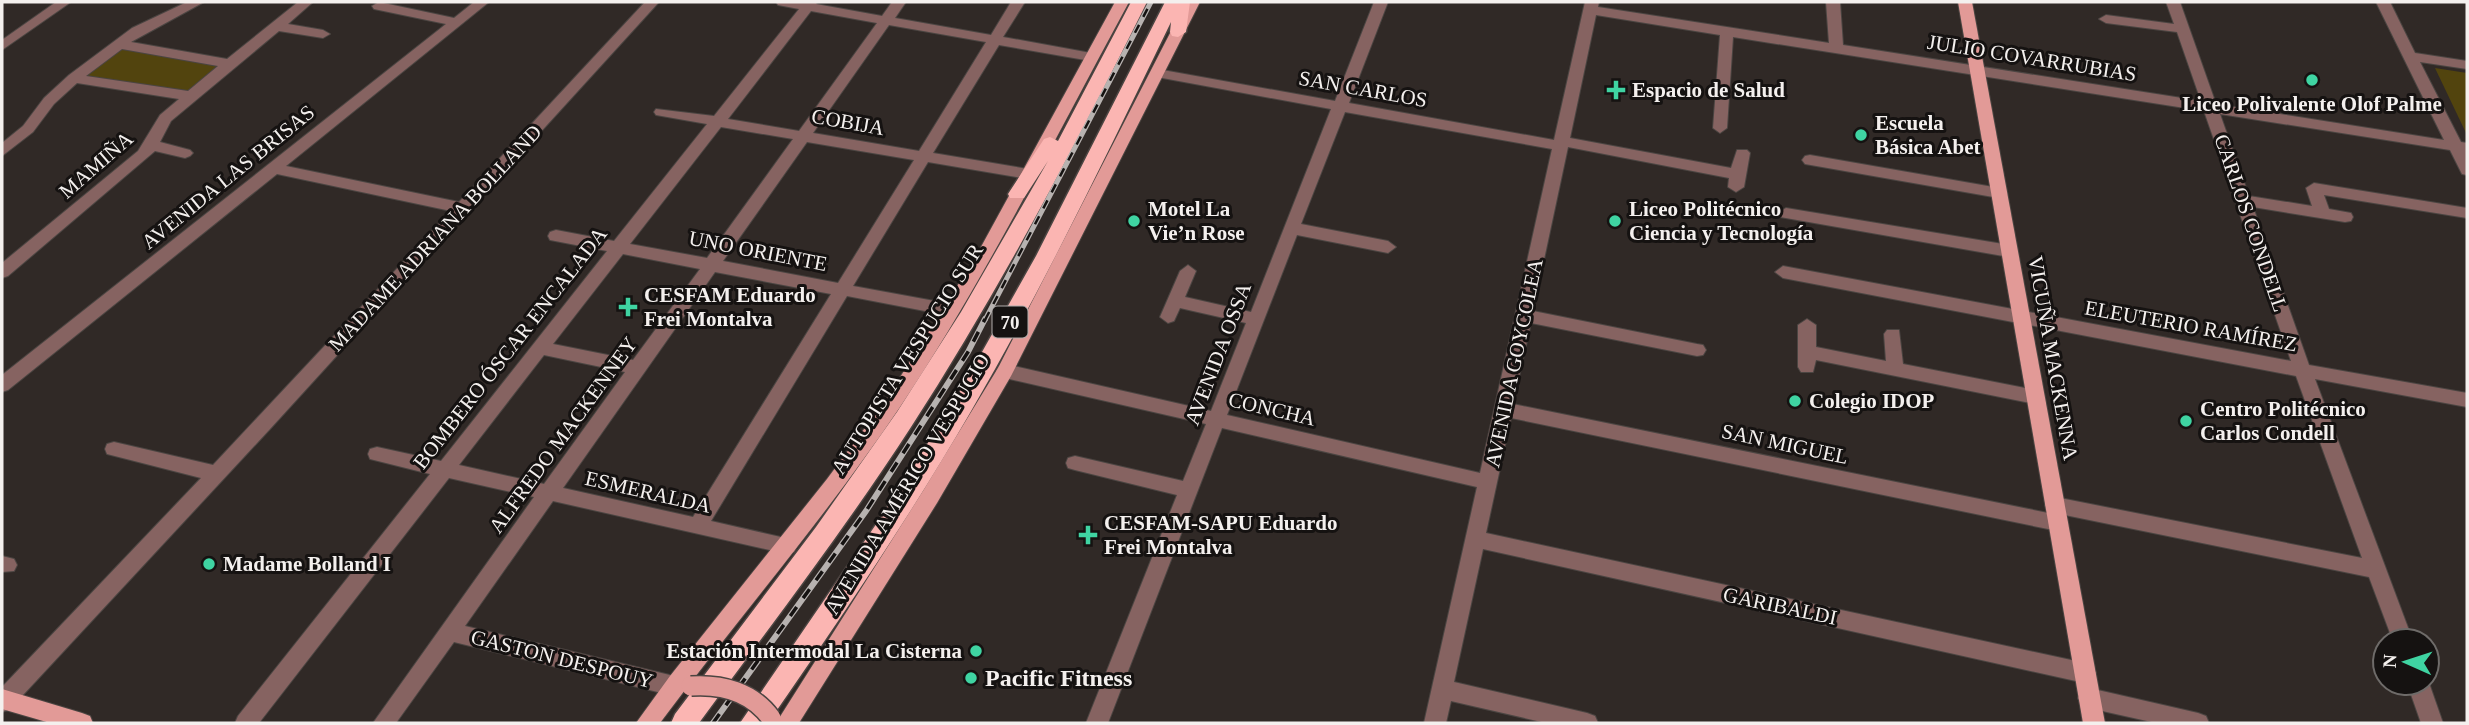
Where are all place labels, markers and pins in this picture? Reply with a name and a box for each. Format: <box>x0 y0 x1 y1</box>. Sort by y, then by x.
marker: Liceo Polivalente Olof Palme <box>2304 72 2320 88</box>
place label: Espacio de Salud <box>1632 78 1785 102</box>
marker: Espacio de Salud <box>1606 80 1626 100</box>
place label: Liceo Polivalente Olof Palme <box>2182 92 2442 116</box>
place label: Escuela Básica Abet <box>1875 111 1981 159</box>
marker: Escuela Básica Abet <box>1853 127 1869 143</box>
place label: Motel La Vie’n Rose <box>1148 197 1245 245</box>
place label: Liceo Politécnico Ciencia y Tecnología <box>1629 197 1814 245</box>
marker: Motel La Vie’n Rose <box>1126 213 1142 229</box>
marker: Liceo Politécnico Ciencia y Tecnología <box>1607 213 1623 229</box>
place label: CESFAM Eduardo Frei Montalva <box>644 283 816 331</box>
marker: CESFAM Eduardo Frei Montalva <box>618 297 638 317</box>
place label: Colegio IDOP <box>1809 389 1935 413</box>
marker: Colegio IDOP <box>1787 393 1803 409</box>
place label: Centro Politécnico Carlos Condell <box>2200 397 2366 445</box>
marker: Centro Politécnico Carlos Condell <box>2178 413 2194 429</box>
place label: CESFAM-SAPU Eduardo Frei Montalva <box>1104 511 1338 559</box>
marker: CESFAM-SAPU Eduardo Frei Montalva <box>1078 525 1098 545</box>
place label: Madame Bolland I <box>223 552 391 576</box>
marker: Madame Bolland I <box>201 556 217 572</box>
place label: Estación Intermodal La Cisterna <box>666 639 962 663</box>
marker: Estación Intermodal La Cisterna <box>968 643 984 659</box>
place label: Pacific Fitness <box>985 665 1132 691</box>
marker: Pacific Fitness <box>963 670 979 686</box>

